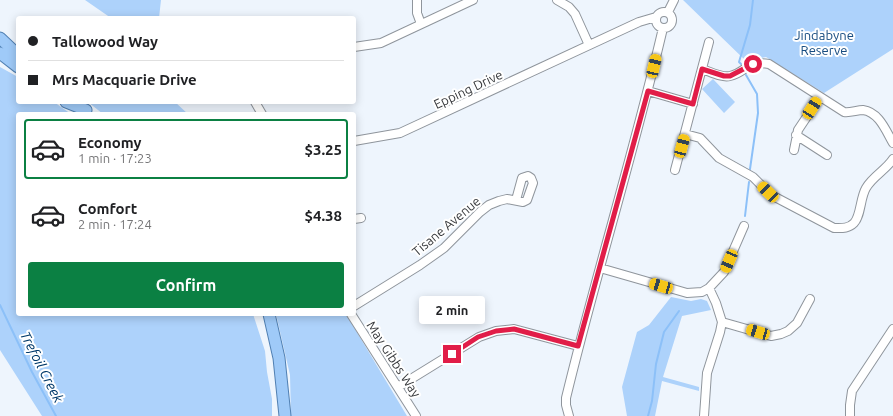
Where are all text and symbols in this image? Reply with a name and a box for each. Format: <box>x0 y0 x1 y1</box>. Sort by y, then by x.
park label: Jindabyne Reserve <box>794 28 854 57</box>
text: Tallowood Way <box>52 33 158 50</box>
car <box>645 53 663 79</box>
route start <box>744 55 762 73</box>
street label: Epping Drive <box>431 67 505 111</box>
text: Mrs Macquarie Drive <box>52 71 197 88</box>
car <box>800 95 824 121</box>
icon: car <box>30 131 66 167</box>
car <box>673 133 691 159</box>
text: Economy <box>78 134 142 151</box>
text: $3.25 <box>304 141 342 158</box>
text: 1 min · 17:23 <box>78 151 152 165</box>
car <box>755 179 781 205</box>
street label: Tisane Avenue <box>409 194 483 258</box>
icon: car <box>30 197 66 233</box>
text: Comfort <box>78 200 137 217</box>
text: $4.38 <box>304 207 342 224</box>
text: 2 min · 17:24 <box>78 217 152 231</box>
car <box>719 248 739 274</box>
button: Confirm <box>28 262 344 308</box>
car <box>648 277 674 295</box>
callout: 2 min <box>419 296 485 324</box>
text: 2 min <box>436 303 468 317</box>
street label: May Gibbs Way <box>364 318 424 400</box>
car <box>745 323 771 341</box>
water label: Trefoil Creek <box>17 329 67 406</box>
route end <box>443 345 461 363</box>

